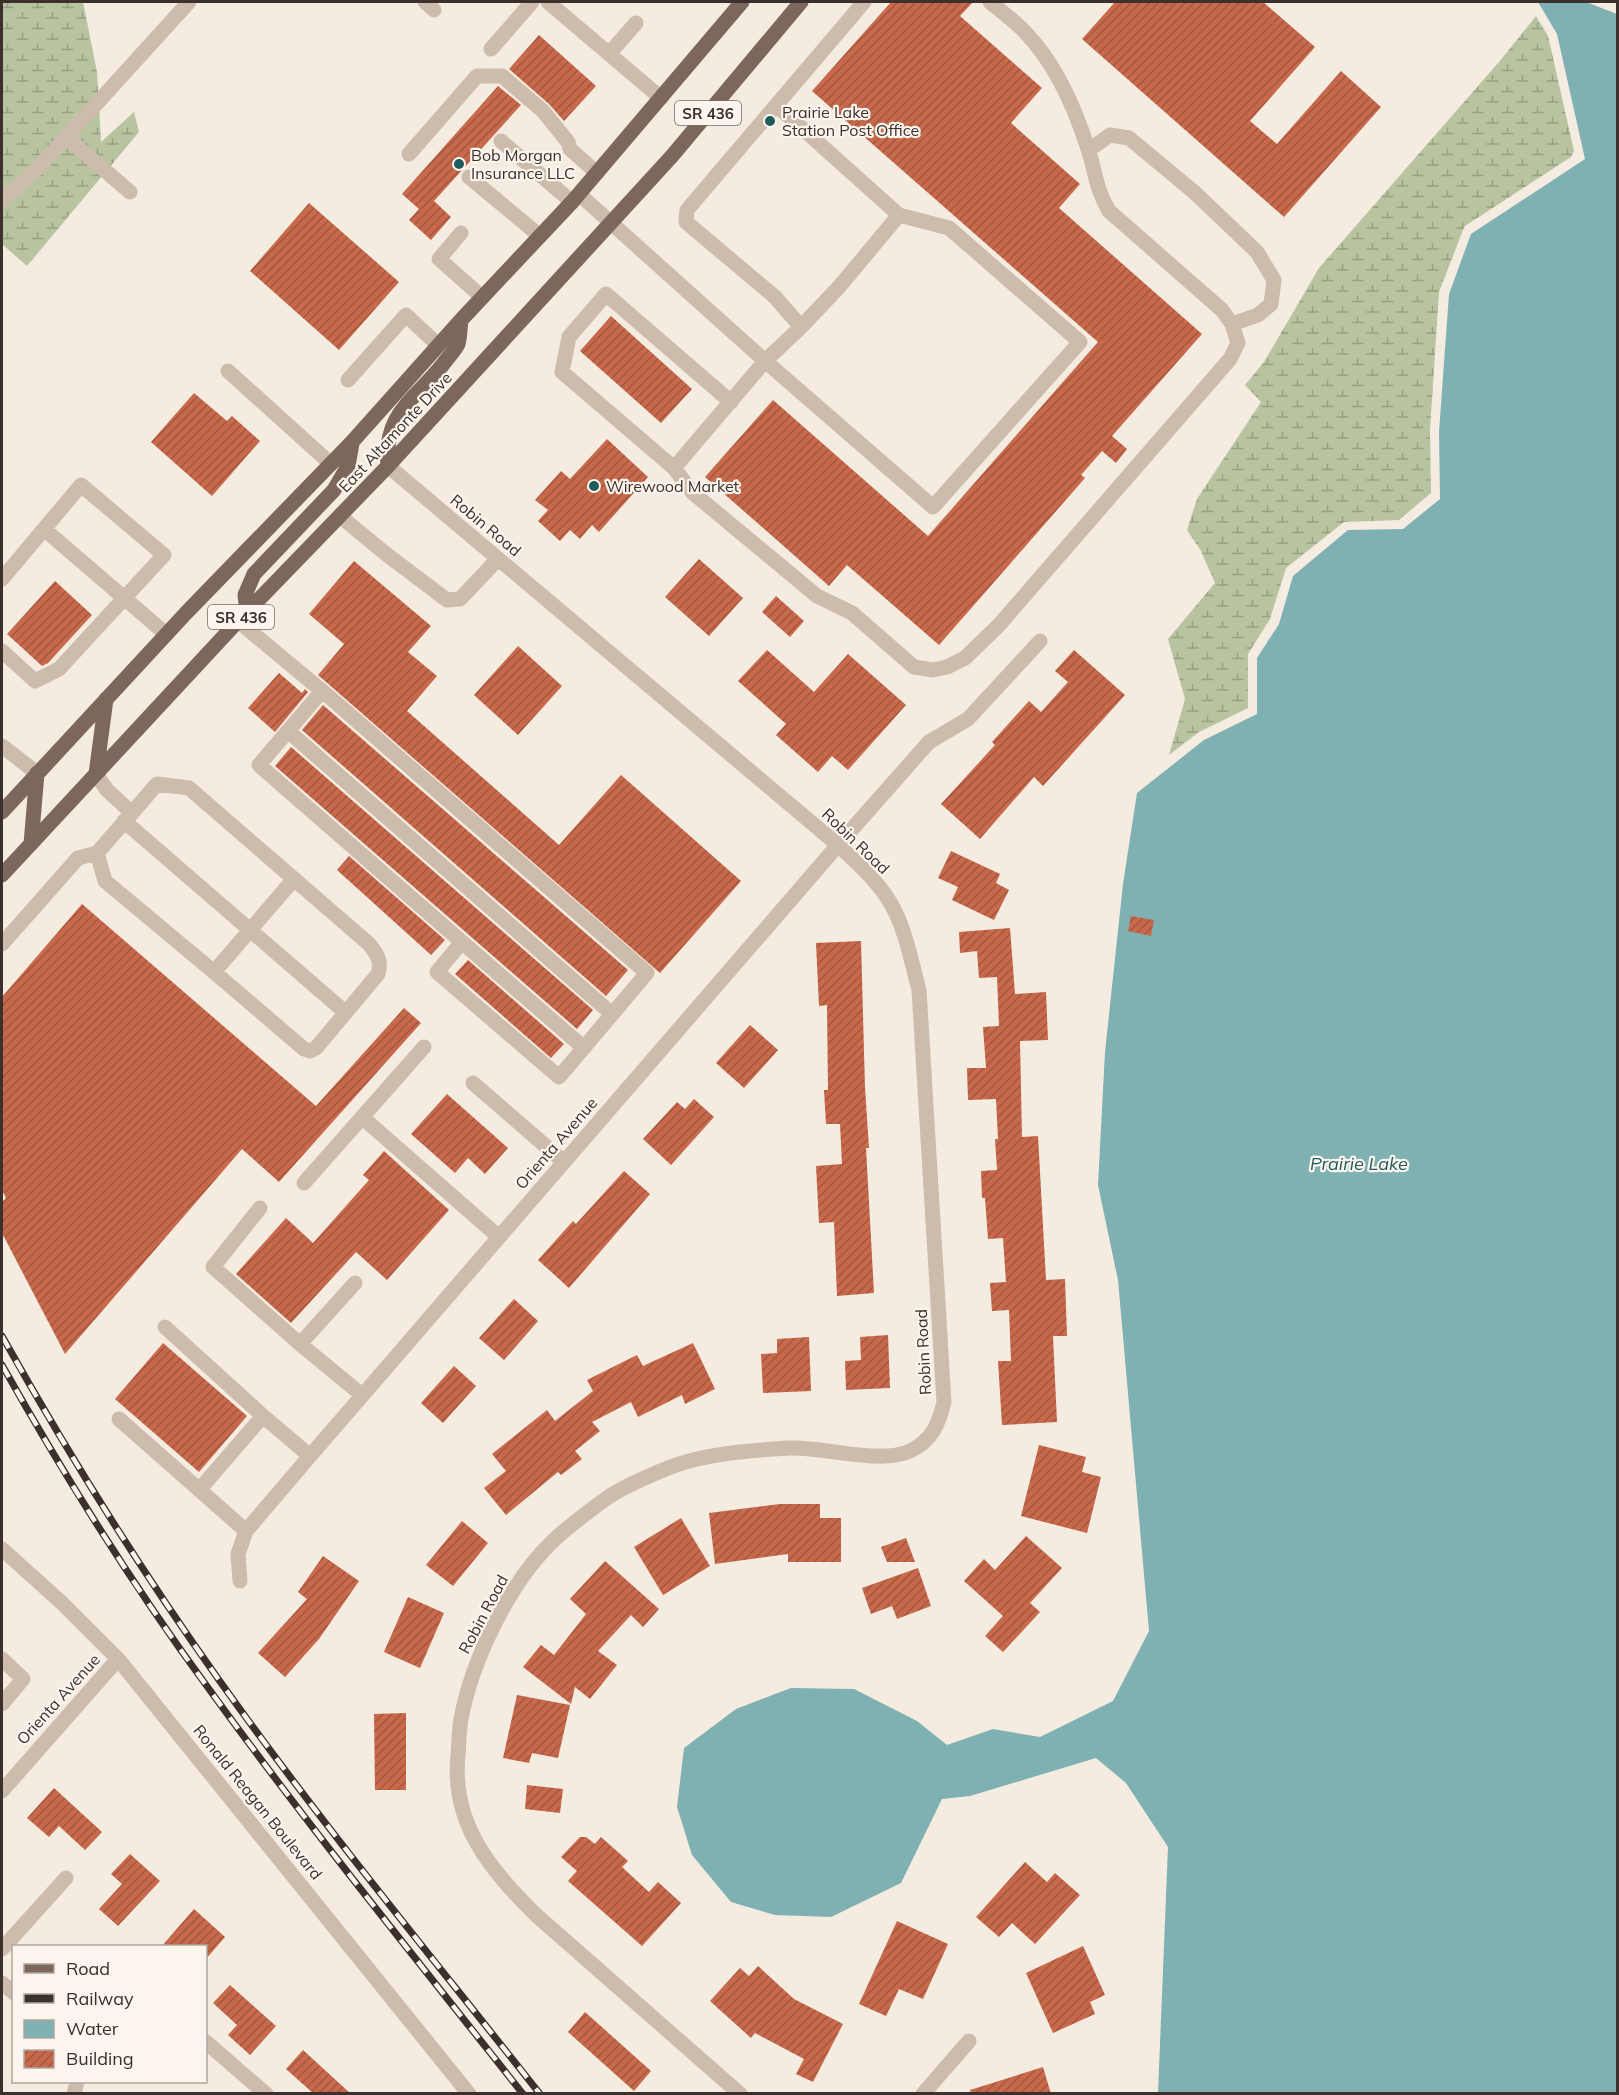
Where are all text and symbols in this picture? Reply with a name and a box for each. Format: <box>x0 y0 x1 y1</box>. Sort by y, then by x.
road number: SR 436 <box>675 101 741 125</box>
place label: Prairie Lake Station Post Office <box>782 102 919 140</box>
marker: Prairie Lake Station Post Office <box>763 114 777 128</box>
place label: Bob Morgan Insurance LLC <box>471 145 575 183</box>
marker: Bob Morgan Insurance LLC <box>452 157 466 171</box>
street label: East Altamonte Drive <box>334 368 456 496</box>
place label: Wirewood Market <box>606 476 740 496</box>
marker: Wirewood Market <box>587 479 601 493</box>
street label: Robin Road <box>447 490 525 560</box>
road number: SR 436 <box>208 605 274 629</box>
street label: Robin Road <box>818 804 894 878</box>
street label: Orienta Avenue <box>511 1093 601 1193</box>
water label: Prairie Lake <box>1310 1152 1408 1175</box>
street label: Robin Road <box>911 1308 935 1396</box>
street label: Robin Road <box>454 1571 512 1657</box>
street label: Orienta Avenue <box>12 1650 104 1748</box>
street label: Ronald Reagan Boulevard <box>189 1721 327 1883</box>
legend <box>12 1945 207 2083</box>
text: Road <box>66 1957 110 1980</box>
text: Railway <box>66 1987 134 2010</box>
text: Water <box>66 2017 119 2040</box>
text: Building <box>66 2047 134 2070</box>

